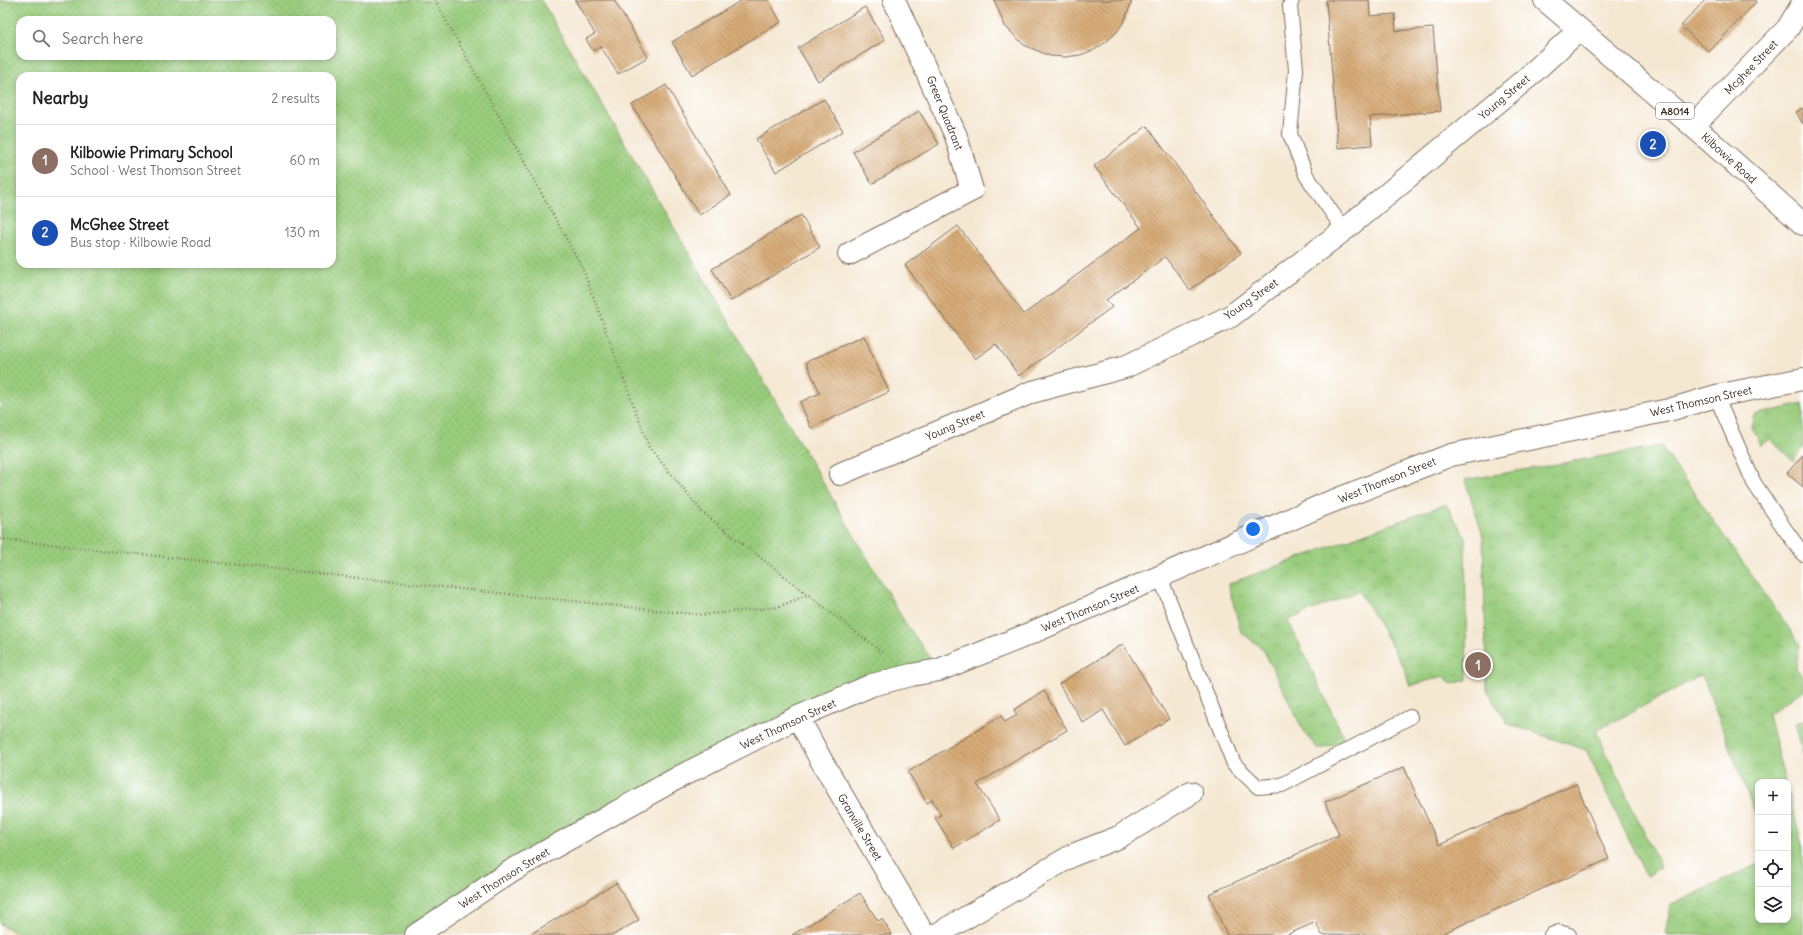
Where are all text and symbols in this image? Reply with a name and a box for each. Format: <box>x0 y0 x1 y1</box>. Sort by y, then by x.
search box <box>16 16 336 60</box>
icon: search <box>30 27 52 49</box>
text: Search here <box>62 29 143 48</box>
street label: Mcghee Street <box>1721 37 1781 97</box>
street label: Young Street <box>1476 71 1533 122</box>
street label: Greer Quadrant <box>924 74 966 153</box>
text: Nearby <box>32 87 88 109</box>
text: 2 results <box>271 90 320 107</box>
road number: A8014 <box>1656 103 1694 119</box>
pin: 2 <box>1640 129 1666 159</box>
street label: Kilbowie Road <box>1699 130 1760 187</box>
text: Kilbowie Primary School <box>70 143 233 162</box>
text: 1 <box>42 152 48 169</box>
text: 60 m <box>289 152 320 169</box>
text: School · West Thomson Street <box>70 162 241 179</box>
text: McGhee Street <box>70 215 169 234</box>
text: 2 <box>41 224 49 241</box>
text: 130 m <box>284 224 320 241</box>
text: Bus stop · Kilbowie Road <box>70 234 211 251</box>
street label: Young Street <box>1221 275 1281 323</box>
street label: West Thomson Street <box>1649 382 1754 420</box>
street label: Young Street <box>924 406 987 444</box>
street label: West Thomson Street <box>1336 454 1438 506</box>
your location <box>1243 519 1263 539</box>
street label: West Thomson Street <box>1039 581 1141 635</box>
pin: 1 <box>1465 650 1491 680</box>
street label: West Thomson Street <box>738 695 838 752</box>
map controls <box>1755 779 1791 923</box>
button: + <box>1755 779 1791 815</box>
street label: Granville Street <box>835 791 886 863</box>
button: − <box>1755 815 1791 851</box>
street label: West Thomson Street <box>456 844 552 912</box>
button: locate <box>1755 851 1791 887</box>
button: layers <box>1755 887 1791 923</box>

